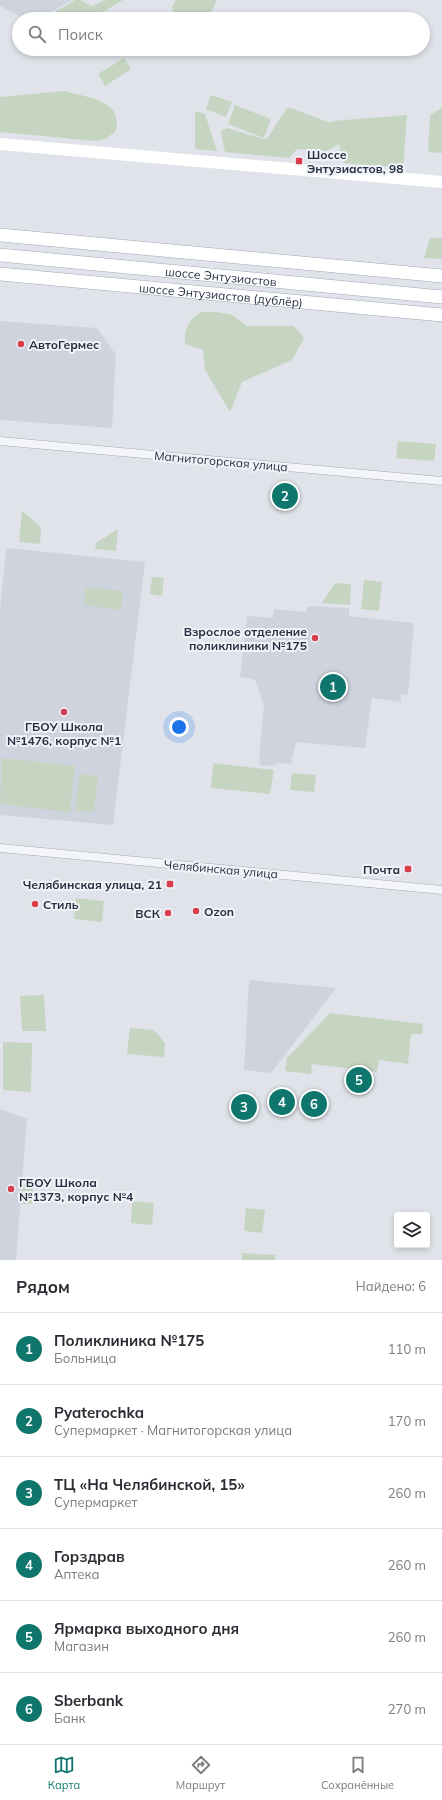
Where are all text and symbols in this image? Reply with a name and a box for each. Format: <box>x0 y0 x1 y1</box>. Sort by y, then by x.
search box <box>12 12 430 56</box>
icon: search <box>26 23 48 45</box>
text: Поиск <box>58 25 103 44</box>
place label: Шоссе Энтузиастов, 98 <box>307 147 403 176</box>
marker: Шоссе Энтузиастов, 98 <box>294 156 304 166</box>
street label: шоссе Энтузиастов <box>165 263 278 289</box>
street label: шоссе Энтузиастов (дублёр) <box>139 279 304 310</box>
place label: АвтоГермес <box>29 337 99 352</box>
marker: АвтоГермес <box>16 339 26 349</box>
street label: Магнитогорская улица <box>154 448 288 474</box>
pin: 2 <box>272 481 298 511</box>
place label: Взрослое отделение поликлиники №175 <box>184 624 307 653</box>
marker: Взрослое отделение поликлиники №175 <box>310 633 320 643</box>
pin: 1 <box>320 672 346 702</box>
marker: ГБОУ Школа №1476, корпус №1 <box>59 707 69 717</box>
your location <box>169 717 189 737</box>
place label: ГБОУ Школа №1476, корпус №1 <box>7 719 121 748</box>
street label: Челябинская улица <box>163 857 279 881</box>
place label: Почта <box>363 862 400 877</box>
marker: Почта <box>403 864 413 874</box>
place label: Челябинская улица, 21 <box>23 877 162 892</box>
marker: Челябинская улица, 21 <box>165 879 175 889</box>
place label: Стиль <box>43 897 79 912</box>
marker: Стиль <box>30 899 40 909</box>
place label: Ozon <box>204 904 234 919</box>
place label: ВСК <box>135 906 161 921</box>
marker: Ozon <box>191 906 201 916</box>
marker: ВСК <box>163 908 173 918</box>
pin: 5 <box>346 1065 372 1095</box>
pin: 4 <box>269 1087 295 1117</box>
pin: 6 <box>301 1089 327 1119</box>
pin: 3 <box>231 1092 257 1122</box>
place label: ГБОУ Школа №1373, корпус №4 <box>19 1175 133 1204</box>
marker: ГБОУ Школа №1373, корпус №4 <box>6 1184 16 1194</box>
map controls <box>394 1212 430 1248</box>
button: layers <box>394 1212 430 1248</box>
text: Рядом <box>16 1276 70 1297</box>
text: Найдено: 6 <box>356 1278 426 1294</box>
text: Поликлиника №175 <box>54 1331 204 1350</box>
text: 1 <box>25 1341 33 1357</box>
text: 110 m <box>388 1341 426 1357</box>
text: Больница <box>54 1350 116 1366</box>
text: Pyaterochka <box>54 1403 144 1422</box>
text: 2 <box>25 1413 33 1429</box>
text: 170 m <box>388 1413 426 1429</box>
text: Супермаркет · Магнитогорская улица <box>54 1422 292 1438</box>
text: ТЦ «На Челябинской, 15» <box>54 1475 245 1494</box>
text: 3 <box>25 1485 33 1501</box>
text: 260 m <box>388 1485 426 1501</box>
text: Супермаркет <box>54 1494 137 1510</box>
text: Горздрав <box>54 1547 125 1566</box>
text: 4 <box>25 1557 33 1573</box>
text: 260 m <box>388 1557 426 1573</box>
text: Аптека <box>54 1566 99 1582</box>
text: Ярмарка выходного дня <box>54 1619 239 1638</box>
text: 5 <box>25 1629 33 1645</box>
text: 260 m <box>388 1629 426 1645</box>
text: Магазин <box>54 1638 109 1654</box>
text: Sberbank <box>54 1691 123 1710</box>
text: 6 <box>25 1701 33 1717</box>
text: 270 m <box>388 1701 426 1717</box>
text: Банк <box>54 1710 86 1726</box>
tab: Карта <box>48 1754 80 1792</box>
tab: Маршрут <box>176 1754 225 1792</box>
tab: Сохранённые <box>321 1754 394 1792</box>

